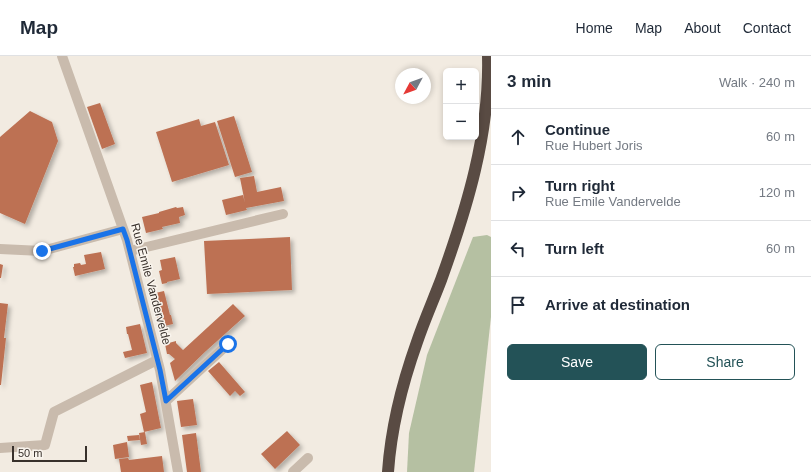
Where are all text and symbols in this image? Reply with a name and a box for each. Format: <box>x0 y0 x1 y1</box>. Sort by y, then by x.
text: Map <box>20 17 58 38</box>
text: Home <box>576 20 613 36</box>
text: Map <box>635 20 662 36</box>
text: About <box>684 20 721 36</box>
text: Contact <box>743 20 791 36</box>
north arrow <box>395 68 431 104</box>
map controls <box>443 68 479 140</box>
button: + <box>443 68 479 104</box>
text: 3 min <box>507 72 551 91</box>
text: Walk · 240 m <box>719 75 795 90</box>
button: − <box>443 104 479 140</box>
text: Continue <box>545 121 610 138</box>
icon: ahead <box>507 126 529 148</box>
text: 60 m <box>766 129 795 144</box>
text: Rue Hubert Joris <box>545 138 643 153</box>
text: Turn right <box>545 177 615 194</box>
icon: right <box>507 182 529 204</box>
text: 120 m <box>759 185 795 200</box>
text: Rue Emile Vandervelde <box>545 194 681 209</box>
street label: Rue Emile Vandervelde <box>128 222 174 347</box>
icon: left <box>507 238 529 260</box>
text: Turn left <box>545 240 604 257</box>
text: 60 m <box>766 241 795 256</box>
route end <box>33 242 51 260</box>
icon: arrive <box>507 294 529 316</box>
text: Arrive at destination <box>545 296 690 313</box>
route start <box>219 335 237 353</box>
button: Save <box>507 344 647 380</box>
button: Share <box>655 344 795 380</box>
scale bar <box>12 444 87 463</box>
text: 50 m <box>18 447 42 459</box>

